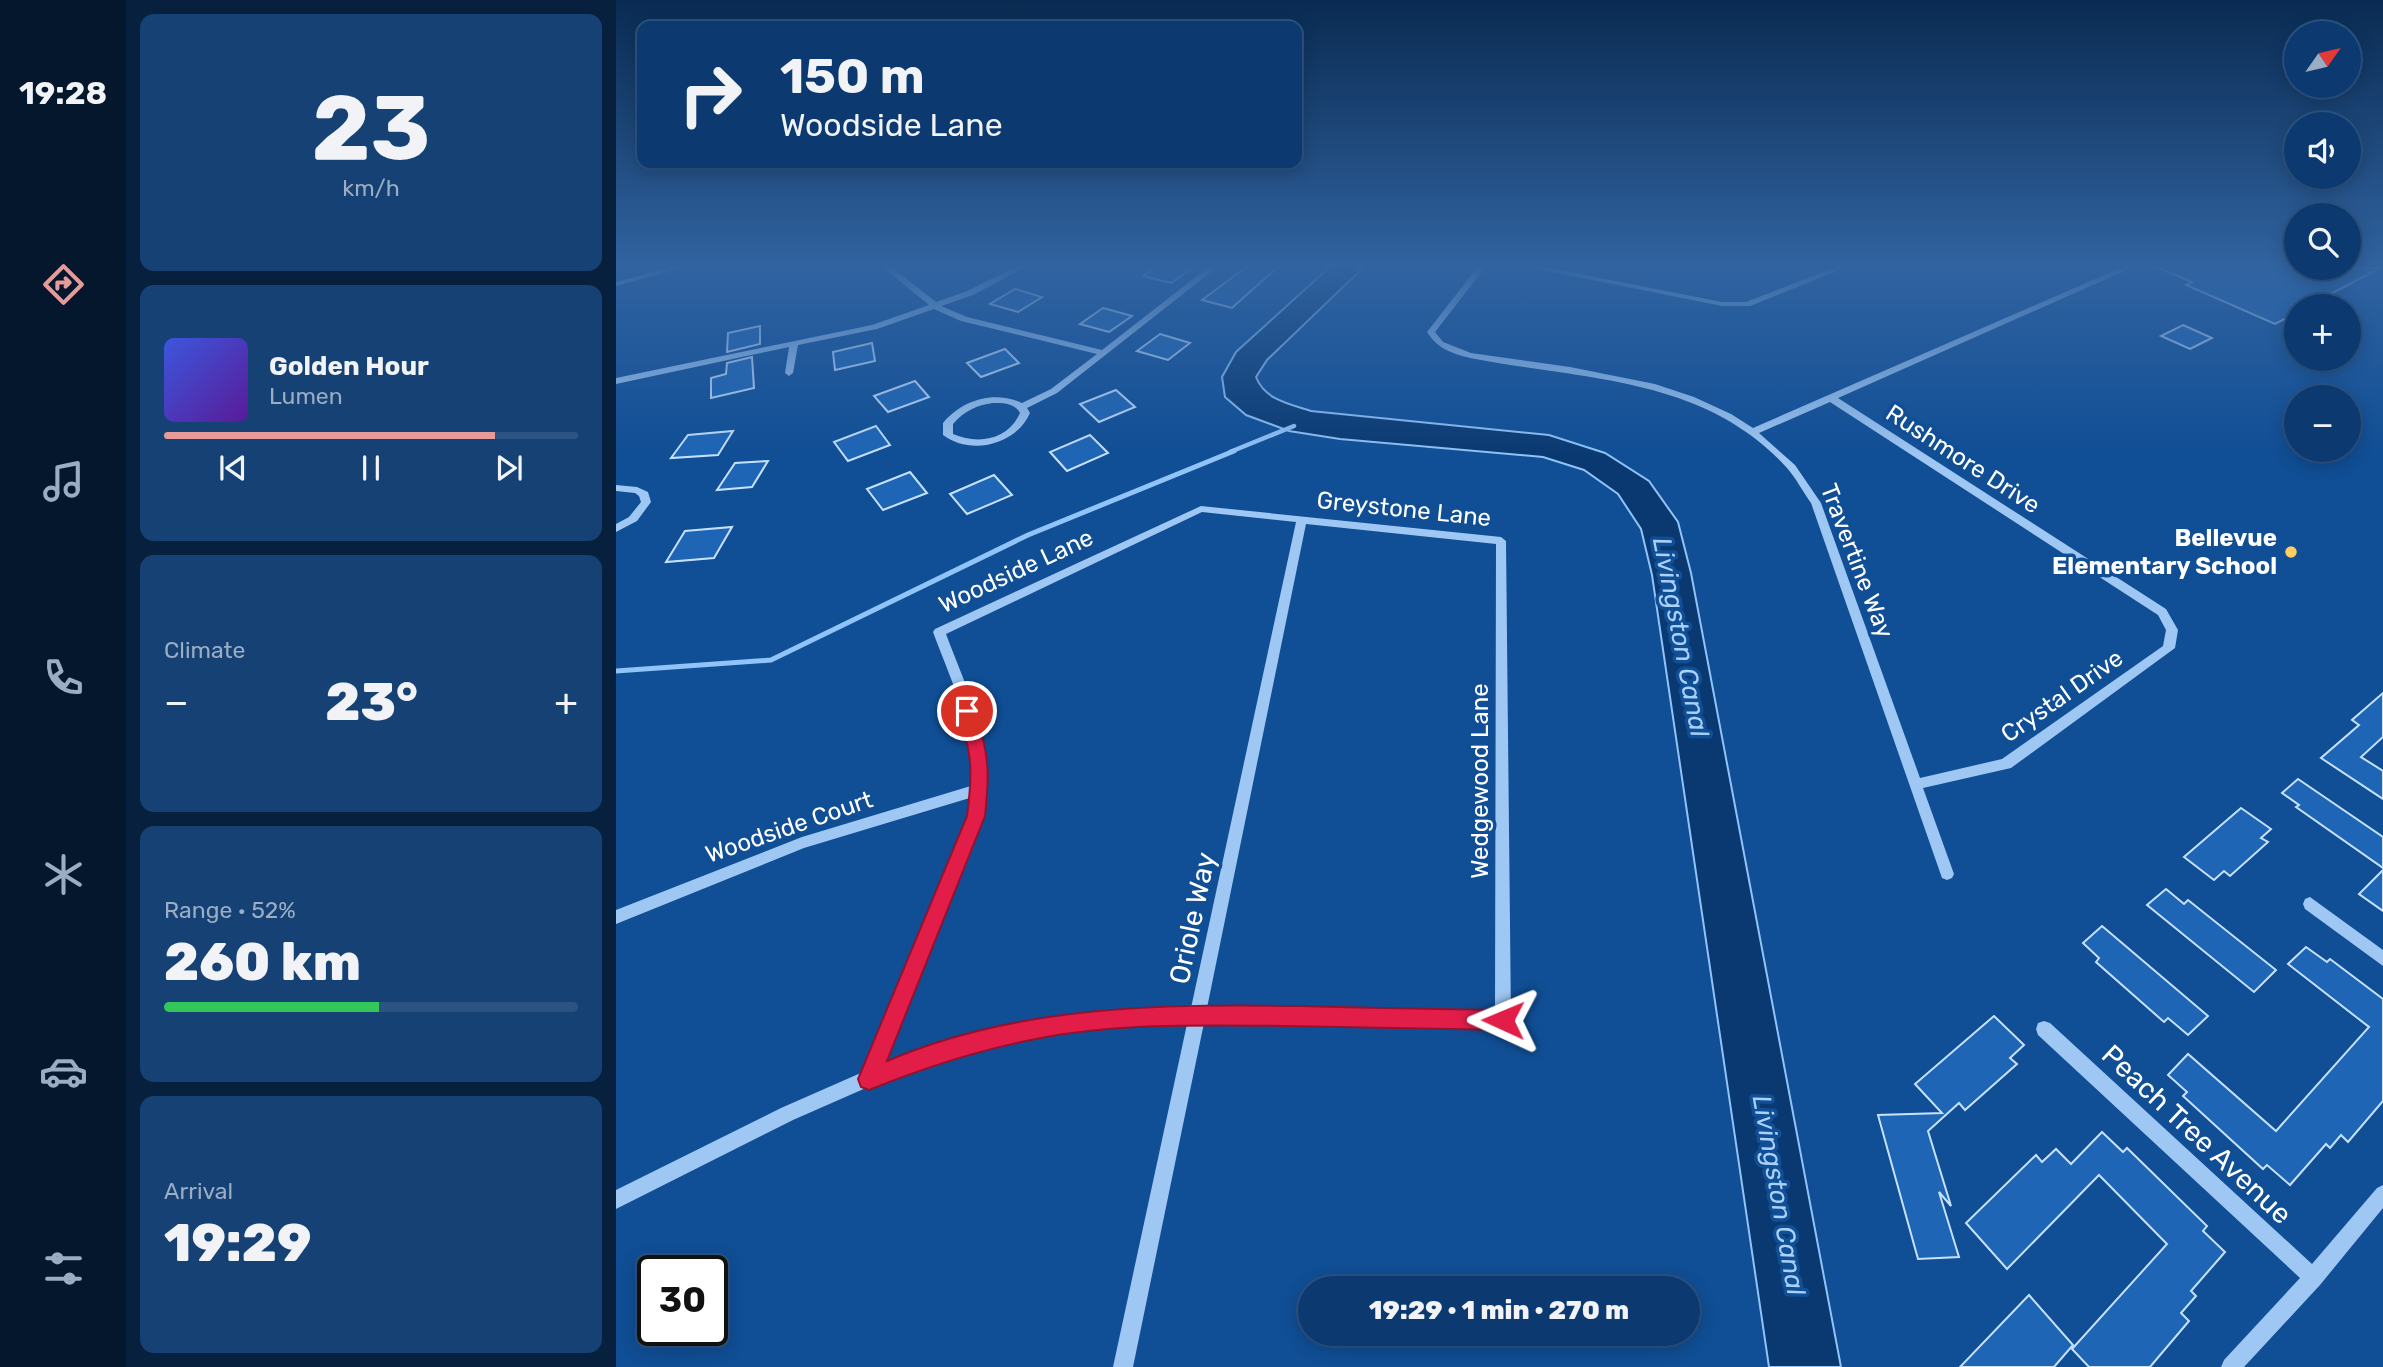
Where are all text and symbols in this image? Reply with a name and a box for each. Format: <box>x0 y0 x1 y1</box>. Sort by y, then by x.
north arrow <box>2284 21 2361 98</box>
map controls <box>2284 21 2361 462</box>
text: 150 m <box>780 47 925 105</box>
icon: right <box>665 49 756 140</box>
text: 19:28 <box>19 74 107 112</box>
text: 23 <box>311 74 431 182</box>
text: Woodside Lane <box>780 106 1003 144</box>
button: sound <box>2284 112 2361 189</box>
text: km/h <box>342 174 400 202</box>
button: search <box>2284 203 2361 280</box>
icon: directions <box>39 260 88 309</box>
button: + <box>2284 294 2361 371</box>
text: Golden Hour <box>269 351 429 382</box>
text: Lumen <box>269 382 343 410</box>
button: − <box>2284 385 2361 462</box>
street label: Rushmore Drive <box>1881 399 2045 519</box>
icon: previous <box>214 449 252 487</box>
icon: pause <box>352 449 390 487</box>
icon: next <box>490 449 528 487</box>
icon: music <box>39 457 88 506</box>
street label: Travertine Way <box>1815 480 1899 642</box>
street label: Greystone Lane <box>1315 486 1493 532</box>
street label: Woodside Lane <box>934 523 1098 619</box>
place label: Bellevue Elementary School <box>2052 524 2277 580</box>
water label: Livingston Canal <box>1646 535 1715 740</box>
marker: Bellevue Elementary School <box>2283 544 2299 560</box>
text: Climate <box>164 636 245 664</box>
street label: Crystal Drive <box>1996 644 2128 748</box>
icon: phone <box>39 653 88 702</box>
text: 23° <box>325 671 418 733</box>
text: − <box>164 679 189 725</box>
text: + <box>554 679 578 725</box>
pin <box>937 681 997 741</box>
street label: Wedgewood Lane <box>1466 683 1494 879</box>
icon: arrive <box>948 692 986 730</box>
street label: Woodside Court <box>702 785 876 869</box>
street label: Oriole Way <box>1162 849 1223 987</box>
icon: climate <box>39 850 88 899</box>
text: Range · 52% <box>164 896 296 924</box>
text: 260 km <box>164 931 361 993</box>
position arrow <box>1466 983 1540 1057</box>
street label: Peach Tree Avenue <box>2095 1038 2298 1231</box>
icon: car <box>39 1047 88 1096</box>
water label: Livingston Canal <box>1746 1092 1811 1298</box>
text: Arrival <box>164 1177 233 1205</box>
text: 19:29 <box>164 1212 311 1274</box>
icon: filters <box>39 1244 88 1293</box>
speed limit sign: 30 <box>637 1255 728 1346</box>
text: 19:29 · 1 min · 270 m <box>1369 1295 1629 1326</box>

